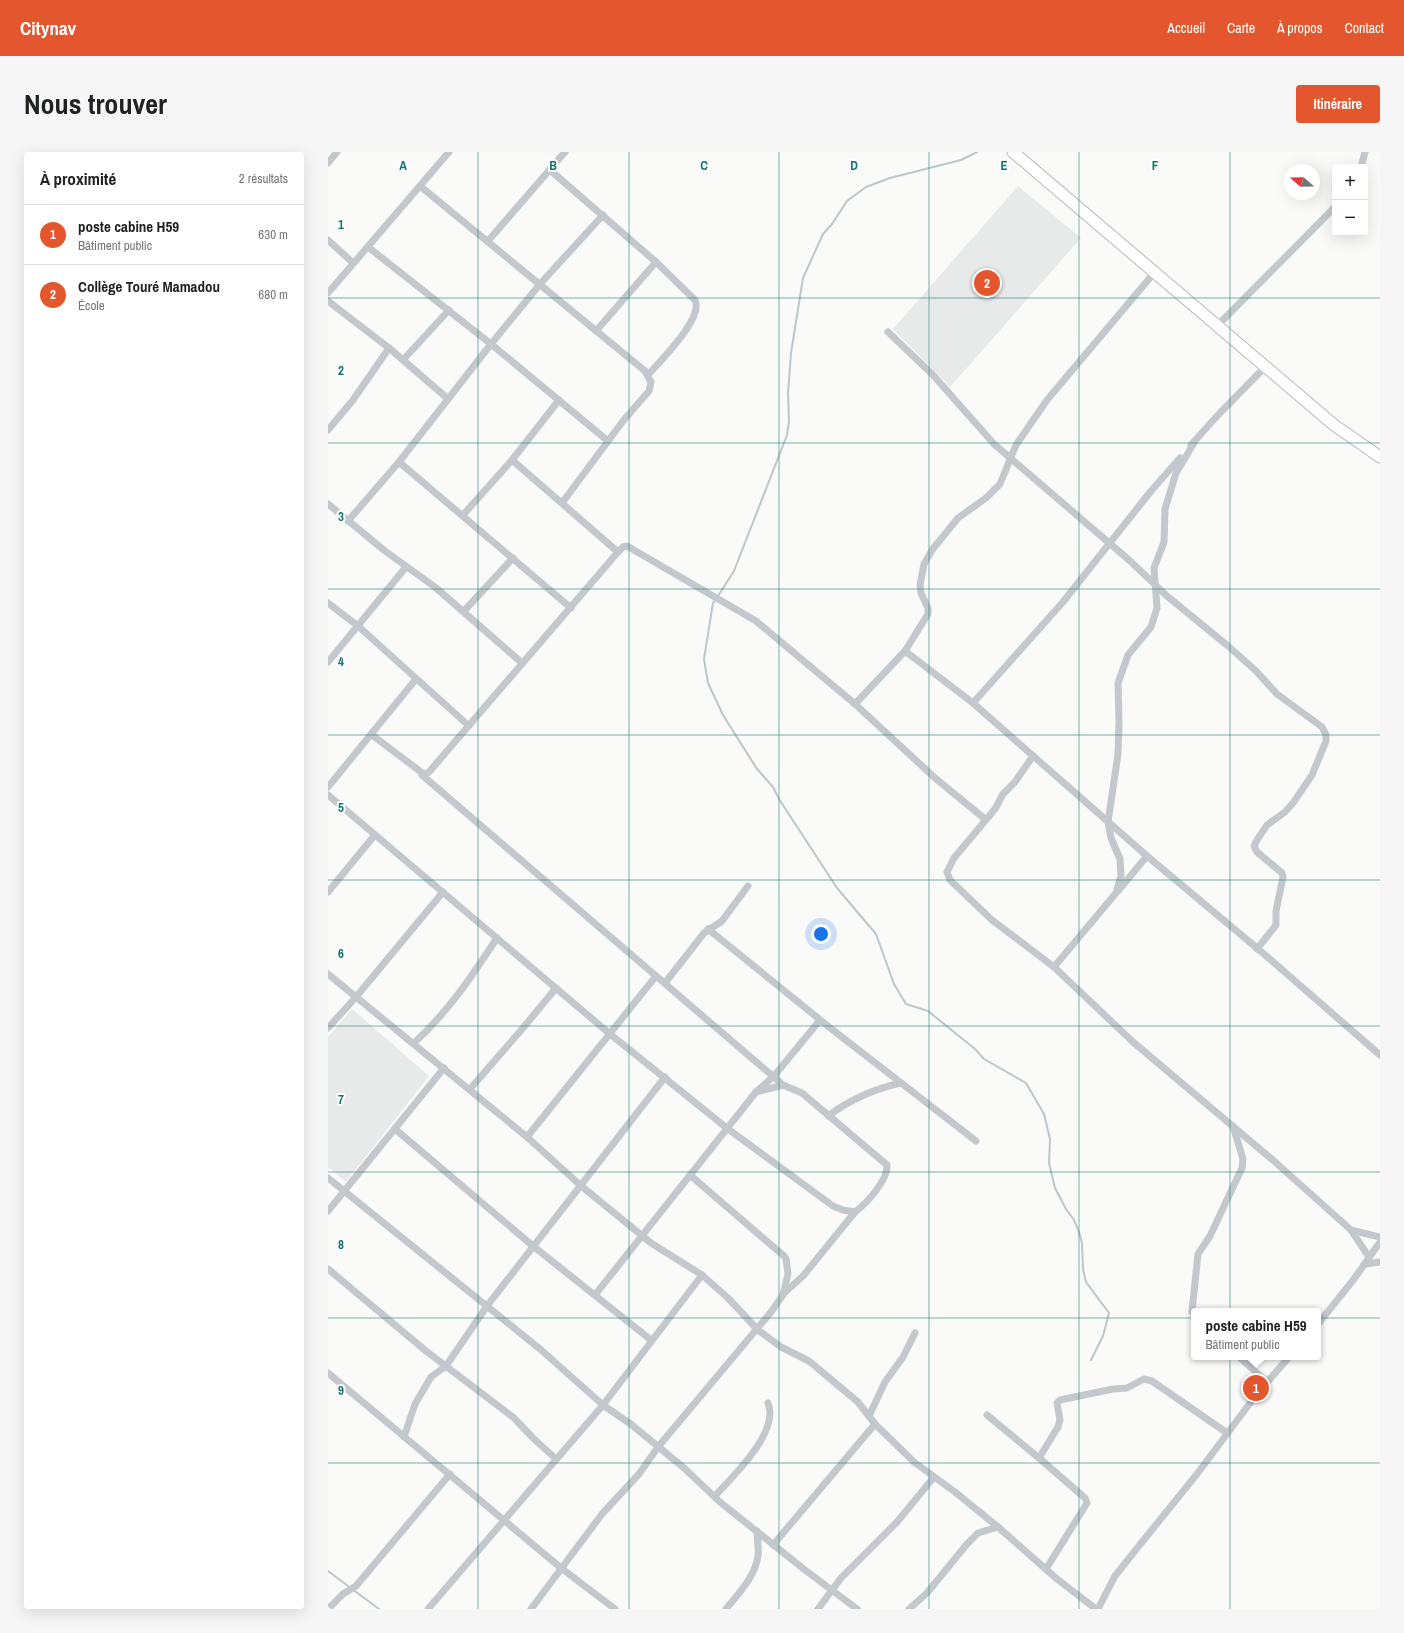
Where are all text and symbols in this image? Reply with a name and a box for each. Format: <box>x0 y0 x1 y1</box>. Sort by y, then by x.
text: Citynav <box>20 15 76 41</box>
text: Accueil <box>1167 19 1205 37</box>
text: Carte <box>1227 19 1255 37</box>
text: À propos <box>1277 19 1322 37</box>
text: Contact <box>1344 19 1384 37</box>
text: Nous trouver <box>24 85 167 123</box>
button: Itinéraire <box>1296 85 1380 123</box>
text: A <box>399 157 407 174</box>
text: B <box>549 157 557 174</box>
text: C <box>700 157 708 174</box>
text: D <box>850 157 858 174</box>
text: E <box>1000 157 1008 174</box>
text: F <box>1152 157 1159 174</box>
north arrow <box>1284 164 1320 200</box>
map controls <box>1332 164 1368 236</box>
button: + <box>1332 164 1368 200</box>
text: À proximité <box>40 167 116 190</box>
text: 2 résultats <box>239 170 288 187</box>
button: − <box>1332 200 1368 236</box>
text: poste cabine H59 <box>78 216 179 237</box>
text: 1 <box>338 216 344 233</box>
text: 1 <box>50 226 56 243</box>
text: 630 m <box>258 226 288 243</box>
text: Bâtiment public <box>78 237 152 254</box>
pin: 2 <box>974 268 1000 298</box>
text: Collège Touré Mamadou <box>78 276 220 297</box>
text: 2 <box>50 286 56 303</box>
text: 680 m <box>258 286 288 303</box>
text: École <box>78 297 105 314</box>
text: 2 <box>338 362 344 379</box>
text: 3 <box>338 508 344 525</box>
text: 4 <box>338 653 344 670</box>
text: 5 <box>338 799 344 816</box>
your location <box>811 924 831 944</box>
text: 6 <box>338 945 344 962</box>
text: 7 <box>338 1091 344 1108</box>
text: 8 <box>338 1236 344 1253</box>
popup <box>1191 1308 1321 1360</box>
text: poste cabine H59 <box>1205 1315 1307 1336</box>
text: Bâtiment public <box>1205 1336 1279 1353</box>
pin: 1 <box>1243 1373 1269 1403</box>
text: 9 <box>338 1382 344 1399</box>

